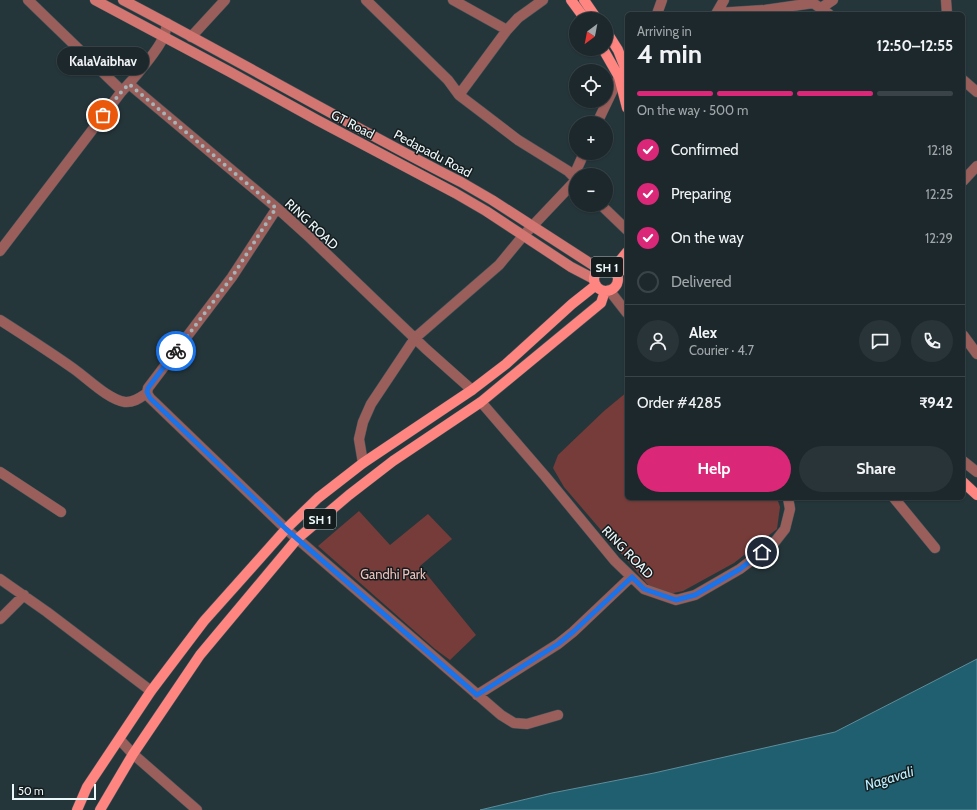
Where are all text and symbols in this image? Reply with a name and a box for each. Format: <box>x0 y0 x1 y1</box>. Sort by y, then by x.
north arrow <box>569 12 613 56</box>
map controls <box>569 12 613 212</box>
text: Arriving in <box>637 23 692 39</box>
text: 12:50–12:55 <box>877 37 953 55</box>
text: 4 min <box>637 38 702 70</box>
callout: KalaVaibhav <box>57 47 149 75</box>
text: KalaVaibhav <box>69 53 137 69</box>
button: locate <box>569 64 613 108</box>
pin <box>86 98 120 132</box>
text: On the way · 500 m <box>637 102 749 118</box>
icon: bag <box>92 104 114 126</box>
street label: GT Road <box>329 106 377 142</box>
button: + <box>569 116 613 160</box>
street label: Pedapadu Road <box>391 126 475 180</box>
icon: check <box>637 139 659 161</box>
text: Confirmed <box>671 141 739 159</box>
text: 12:18 <box>927 142 953 158</box>
button: − <box>569 168 613 212</box>
icon: check <box>637 183 659 205</box>
text: Preparing <box>671 185 731 203</box>
text: 12:25 <box>925 186 953 202</box>
street label: RING ROAD <box>282 195 342 253</box>
icon: check <box>637 227 659 249</box>
text: On the way <box>671 229 744 247</box>
text: 12:29 <box>925 230 953 246</box>
road number: SH 1 <box>591 257 623 277</box>
text: Delivered <box>671 273 732 291</box>
button: person <box>637 320 679 362</box>
button: chat <box>859 320 901 362</box>
button: phone <box>911 320 953 362</box>
text: Alex <box>689 324 717 342</box>
courier <box>156 331 196 371</box>
icon: bike <box>165 340 187 362</box>
text: Courier · 4.7 <box>689 342 754 358</box>
text: Order #4285 <box>637 394 721 412</box>
text: ₹942 <box>919 394 953 412</box>
button: Help <box>637 446 791 492</box>
button: Share <box>799 446 953 492</box>
road number: SH 1 <box>304 509 336 529</box>
street label: RING ROAD <box>599 522 657 582</box>
pin <box>745 535 779 569</box>
icon: home <box>751 541 773 563</box>
park label: Gandhi Park <box>360 566 426 582</box>
water label: Nagavali <box>862 762 917 794</box>
scale bar <box>12 782 96 801</box>
text: 50 m <box>18 784 44 798</box>

